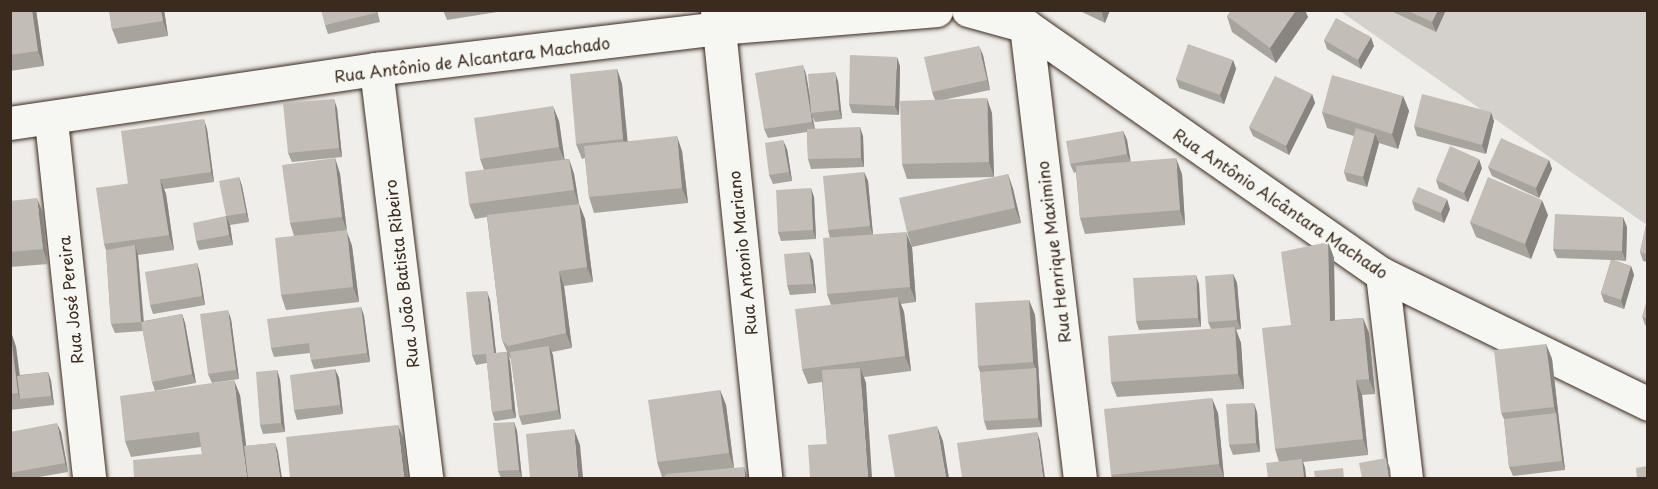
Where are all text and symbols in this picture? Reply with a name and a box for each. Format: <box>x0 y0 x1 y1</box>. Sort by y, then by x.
street label: Rua Antônio de Alcantara Machado <box>332 32 612 86</box>
street label: Rua Antônio Alcântara Machado <box>1169 123 1393 283</box>
street label: Rua Henrique Maximino <box>1032 159 1074 345</box>
street label: Rua Antonio Mariano <box>724 169 760 337</box>
street label: Rua João Batista Ribeiro <box>380 178 422 370</box>
street label: Rua José Pereira <box>54 235 86 365</box>

